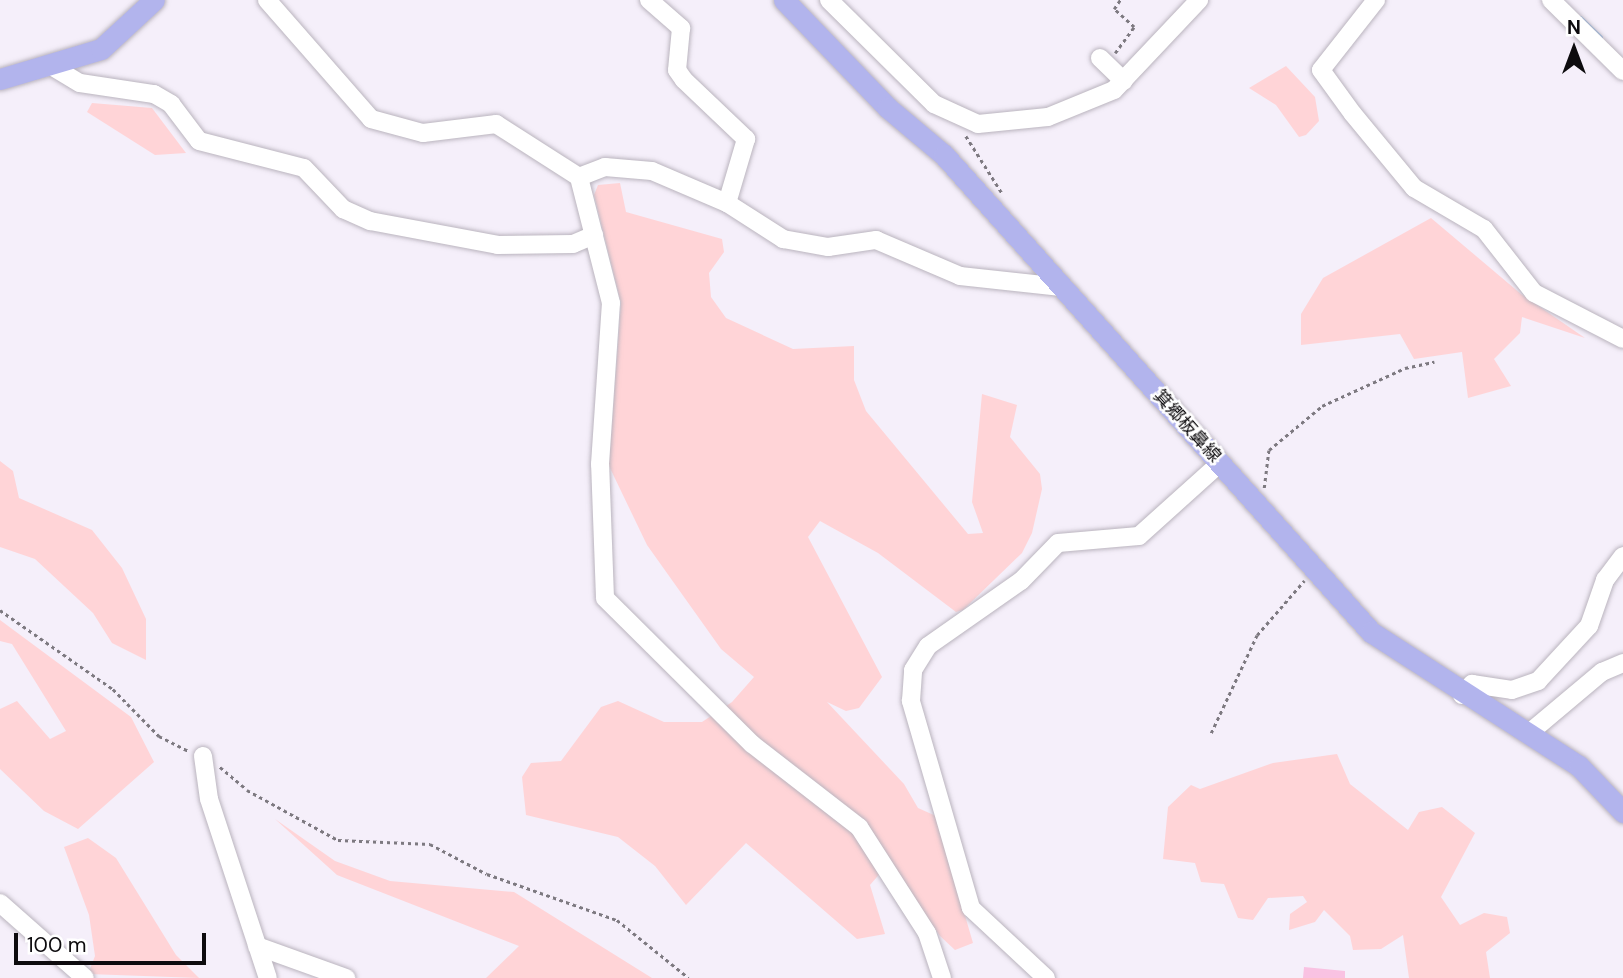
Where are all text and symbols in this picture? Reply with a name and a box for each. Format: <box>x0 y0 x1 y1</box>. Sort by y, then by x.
north arrow <box>1539 14 1609 84</box>
text: N <box>1567 15 1581 40</box>
street label: 箕郷板鼻線 <box>1149 385 1225 467</box>
scale bar <box>18 918 210 962</box>
text: 100 m <box>27 931 87 959</box>

